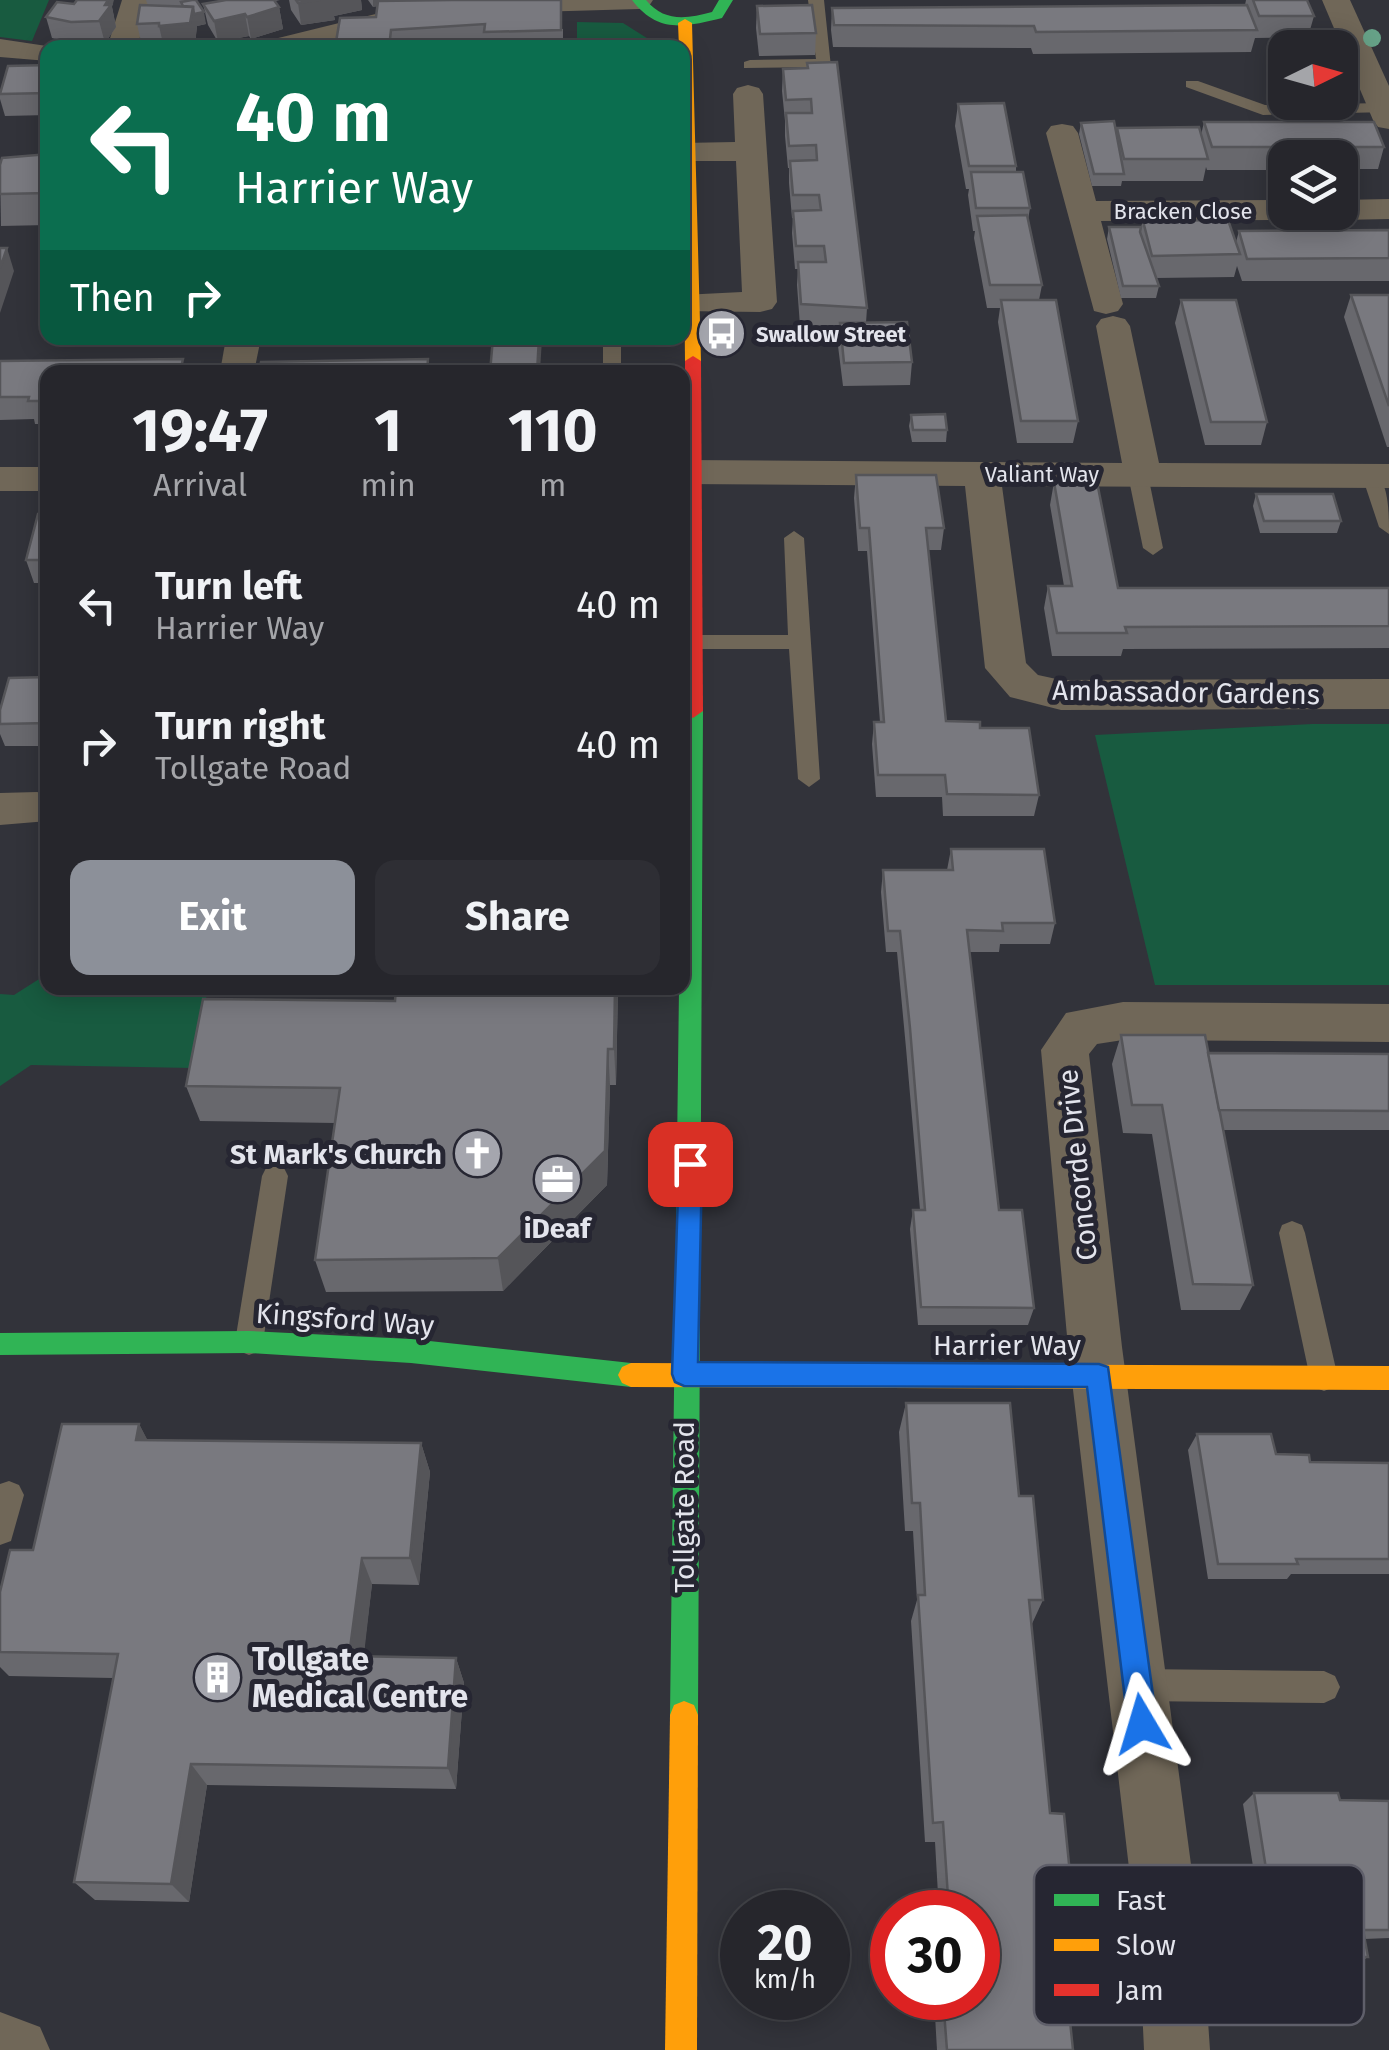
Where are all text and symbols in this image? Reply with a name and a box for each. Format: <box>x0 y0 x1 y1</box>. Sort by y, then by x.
north arrow <box>1268 30 1358 120</box>
map controls <box>1268 30 1358 230</box>
text: 40 m <box>235 76 391 160</box>
icon: left <box>70 80 200 210</box>
button: layers <box>1268 140 1358 230</box>
text: Harrier Way <box>235 161 473 215</box>
street label: Bracken Close <box>1114 198 1252 225</box>
icon: right <box>175 270 230 325</box>
text: Then <box>70 275 155 321</box>
bus stop icon: Swallow Street <box>695 308 747 360</box>
place label: Swallow Street <box>756 321 907 348</box>
text: 19:47 <box>132 395 268 467</box>
text: 1 <box>374 395 402 467</box>
text: 110 <box>508 395 598 467</box>
street label: Valiant Way <box>985 461 1099 488</box>
text: Arrival <box>153 466 247 504</box>
text: min <box>360 466 416 504</box>
text: m <box>539 466 567 504</box>
text: Turn left <box>155 563 302 609</box>
icon: left <box>70 578 125 633</box>
text: 40 m <box>576 582 660 628</box>
text: Harrier Way <box>155 609 324 647</box>
street label: Ambassador Gardens <box>1052 674 1320 711</box>
text: Turn right <box>155 703 325 749</box>
icon: right <box>70 718 125 773</box>
text: 40 m <box>576 722 660 768</box>
text: Tollgate Road <box>155 749 351 787</box>
button: Exit <box>70 860 355 975</box>
button: Share <box>375 860 660 975</box>
street label: Concorde Drive <box>1051 1068 1104 1262</box>
pin <box>648 1122 733 1207</box>
church icon: St Mark's Church <box>451 1128 503 1180</box>
icon: arrive <box>663 1137 718 1192</box>
place label: St Mark's Church <box>230 1138 442 1171</box>
office icon: iDeaf <box>531 1154 583 1206</box>
place label: iDeaf <box>524 1212 593 1245</box>
street label: Kingsford Way <box>255 1297 435 1342</box>
street label: Harrier Way <box>933 1329 1081 1362</box>
street label: Tollgate Road <box>668 1421 701 1593</box>
place label: Tollgate Medical Centre <box>252 1640 468 1715</box>
building icon: Tollgate Medical Centre <box>191 1651 243 1703</box>
position arrow <box>1090 1672 1194 1776</box>
legend <box>1034 1865 1364 2025</box>
text: Fast <box>1116 1884 1167 1917</box>
speed limit sign: 30 <box>870 1890 1000 2020</box>
text: 20 <box>757 1913 813 1973</box>
text: Slow <box>1116 1929 1176 1962</box>
text: km/h <box>754 1965 816 1995</box>
text: Jam <box>1116 1974 1164 2007</box>

